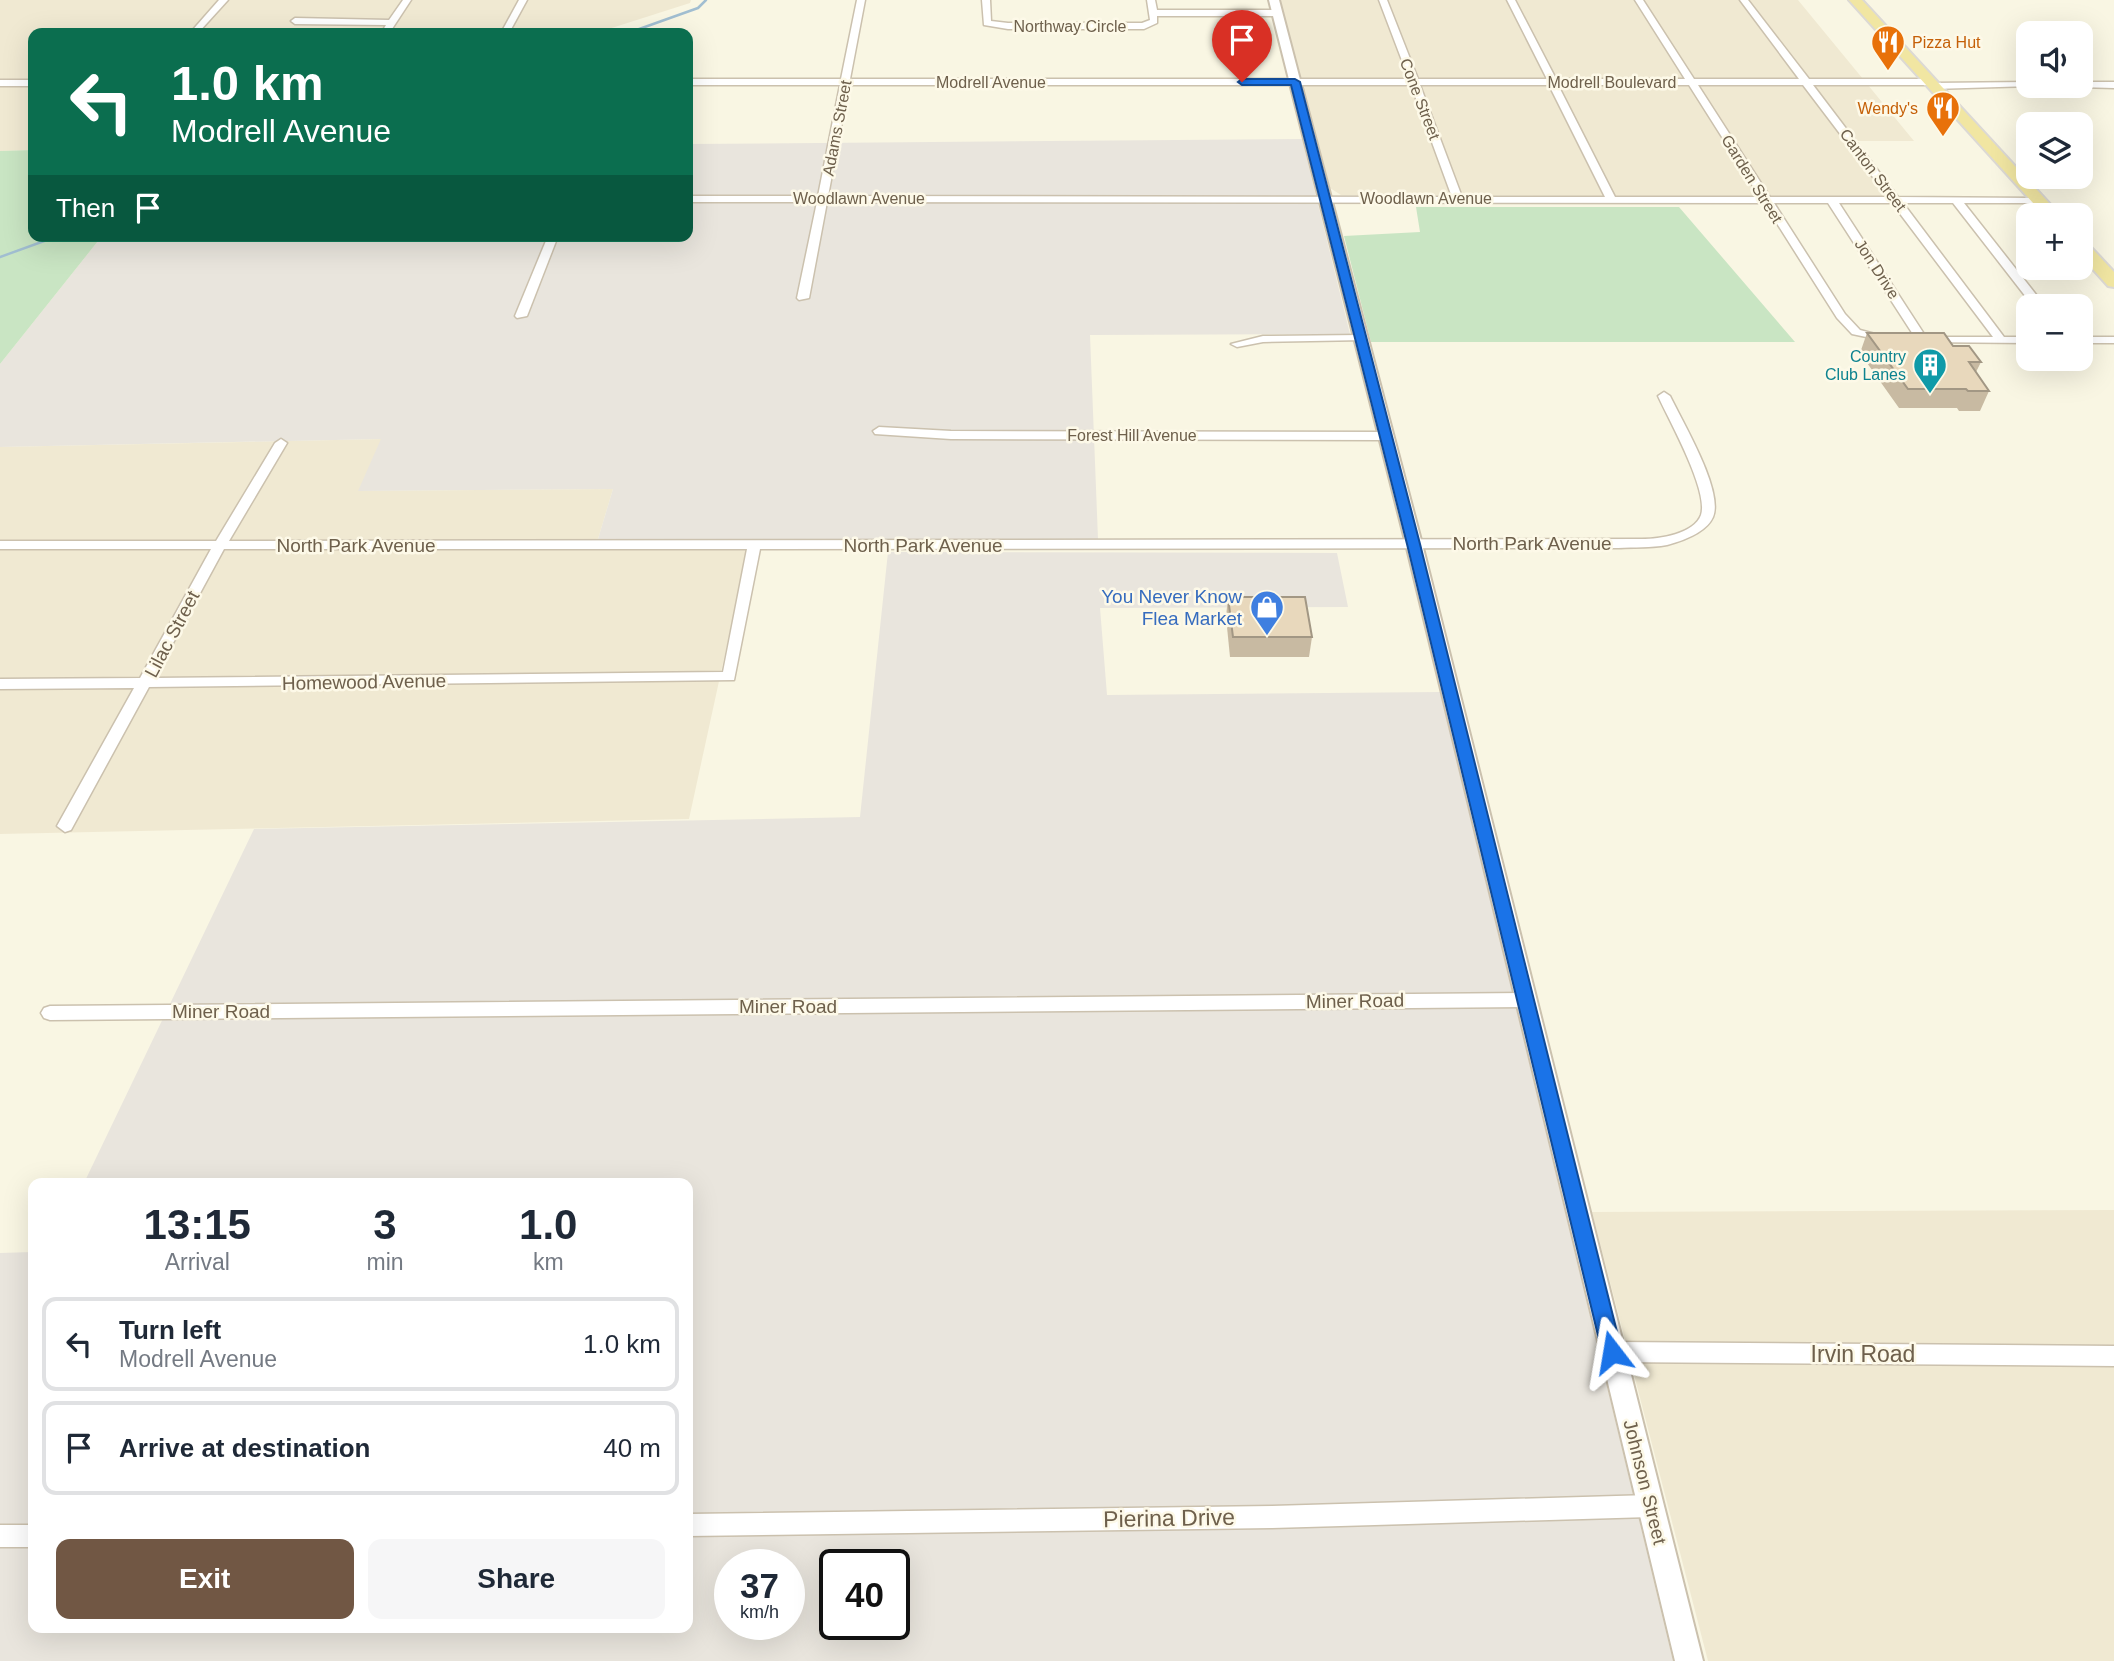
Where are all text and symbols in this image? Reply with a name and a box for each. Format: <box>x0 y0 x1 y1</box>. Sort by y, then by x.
pin <box>1212 10 1272 82</box>
street label: Northway Circle <box>1014 18 1127 35</box>
icon: arrive <box>1223 21 1261 59</box>
map controls <box>2016 21 2093 371</box>
button: sound <box>2016 21 2093 98</box>
restaurant icon: Pizza Hut <box>1869 23 1907 72</box>
place label: Pizza Hut <box>1912 34 1981 51</box>
icon: left <box>56 56 147 147</box>
text: 1.0 km <box>171 56 324 110</box>
street label: Cone Street <box>1397 56 1443 142</box>
street label: Modrell Avenue <box>936 74 1046 91</box>
street label: Modrell Boulevard <box>1548 74 1676 91</box>
street label: Adams Street <box>819 78 855 177</box>
restaurant icon: Wendy's <box>1924 89 1962 138</box>
place label: Wendy's <box>1857 100 1918 117</box>
button: layers <box>2016 112 2093 189</box>
text: Modrell Avenue <box>171 113 391 149</box>
street label: Canton Street <box>1837 125 1910 215</box>
street label: Garden Street <box>1718 132 1786 227</box>
icon: arrive <box>129 189 167 227</box>
street label: Woodlawn Avenue <box>793 190 925 207</box>
street label: Woodlawn Avenue <box>1360 190 1492 207</box>
text: Then <box>56 193 115 223</box>
button: + <box>2016 203 2093 280</box>
street label: Jon Drive <box>1851 236 1903 302</box>
button: − <box>2016 294 2093 371</box>
building icon: Country Club Lanes <box>1911 346 1949 395</box>
place label: Country Club Lanes <box>1825 348 1906 383</box>
street label: Forest Hill Avenue <box>1067 427 1197 444</box>
street label: North Park Avenue <box>1452 533 1612 554</box>
street label: North Park Avenue <box>276 535 436 556</box>
street label: North Park Avenue <box>843 535 1003 556</box>
street label: Lilac Street <box>140 586 204 681</box>
place label: You Never Know Flea Market <box>1101 586 1243 629</box>
shop icon: You Never Know Flea Market <box>1248 588 1286 637</box>
street label: Homewood Avenue <box>282 670 446 694</box>
street label: Miner Road <box>1306 990 1404 1012</box>
street label: Miner Road <box>739 996 837 1017</box>
street label: Miner Road <box>172 1001 270 1022</box>
text: 13:15 <box>144 1201 251 1248</box>
text: 3 <box>373 1201 397 1248</box>
text: 1.0 <box>519 1201 577 1248</box>
text: Arrival <box>165 1249 230 1275</box>
text: min <box>366 1249 404 1275</box>
text: km <box>533 1249 564 1275</box>
text: Turn left <box>119 1315 221 1345</box>
position arrow <box>1575 1315 1649 1389</box>
icon: left <box>60 1325 98 1363</box>
text: 1.0 km <box>583 1329 661 1359</box>
street label: Irvin Road <box>1811 1341 1915 1367</box>
text: Modrell Avenue <box>119 1346 277 1372</box>
street label: Johnson Street <box>1619 1417 1671 1547</box>
icon: arrive <box>60 1429 98 1467</box>
text: Arrive at destination <box>119 1433 370 1463</box>
text: 40 m <box>603 1433 661 1463</box>
street label: Pierina Drive <box>1103 1504 1235 1532</box>
button: Exit <box>56 1539 354 1619</box>
button: Share <box>368 1539 665 1619</box>
speed limit sign: 40 <box>819 1549 910 1640</box>
text: 37 <box>740 1566 779 1605</box>
text: km/h <box>740 1602 779 1622</box>

